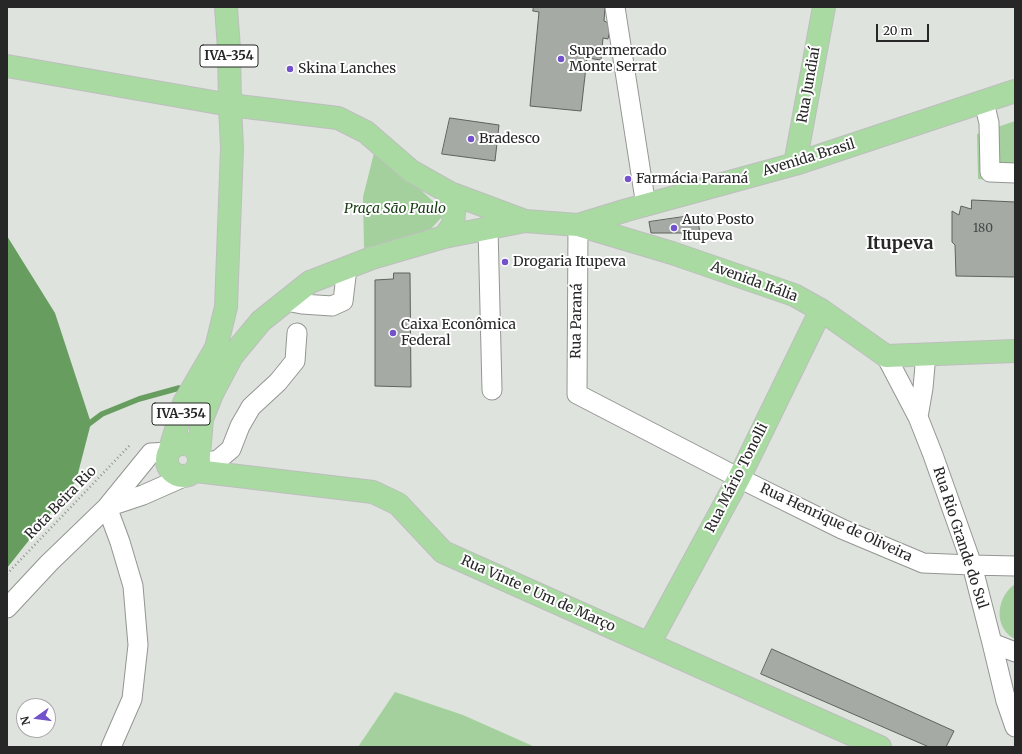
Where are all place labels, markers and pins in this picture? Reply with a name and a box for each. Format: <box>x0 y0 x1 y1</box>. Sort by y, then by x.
place label: Supermercado Monte Serrat <box>569 43 667 76</box>
marker: Supermercado Monte Serrat <box>556 54 566 64</box>
place label: Skina Lanches <box>298 61 396 77</box>
marker: Skina Lanches <box>285 64 295 74</box>
place label: Bradesco <box>479 131 540 147</box>
marker: Bradesco <box>466 134 476 144</box>
place label: Farmácia Paraná <box>636 171 748 187</box>
marker: Farmácia Paraná <box>623 174 633 184</box>
place label: Auto Posto Itupeva <box>682 212 754 244</box>
marker: Auto Posto Itupeva <box>669 223 679 233</box>
place label: Drogaria Itupeva <box>513 254 626 270</box>
marker: Drogaria Itupeva <box>500 257 510 267</box>
place label: Caixa Econômica Federal <box>401 317 516 350</box>
marker: Caixa Econômica Federal <box>388 328 398 338</box>

